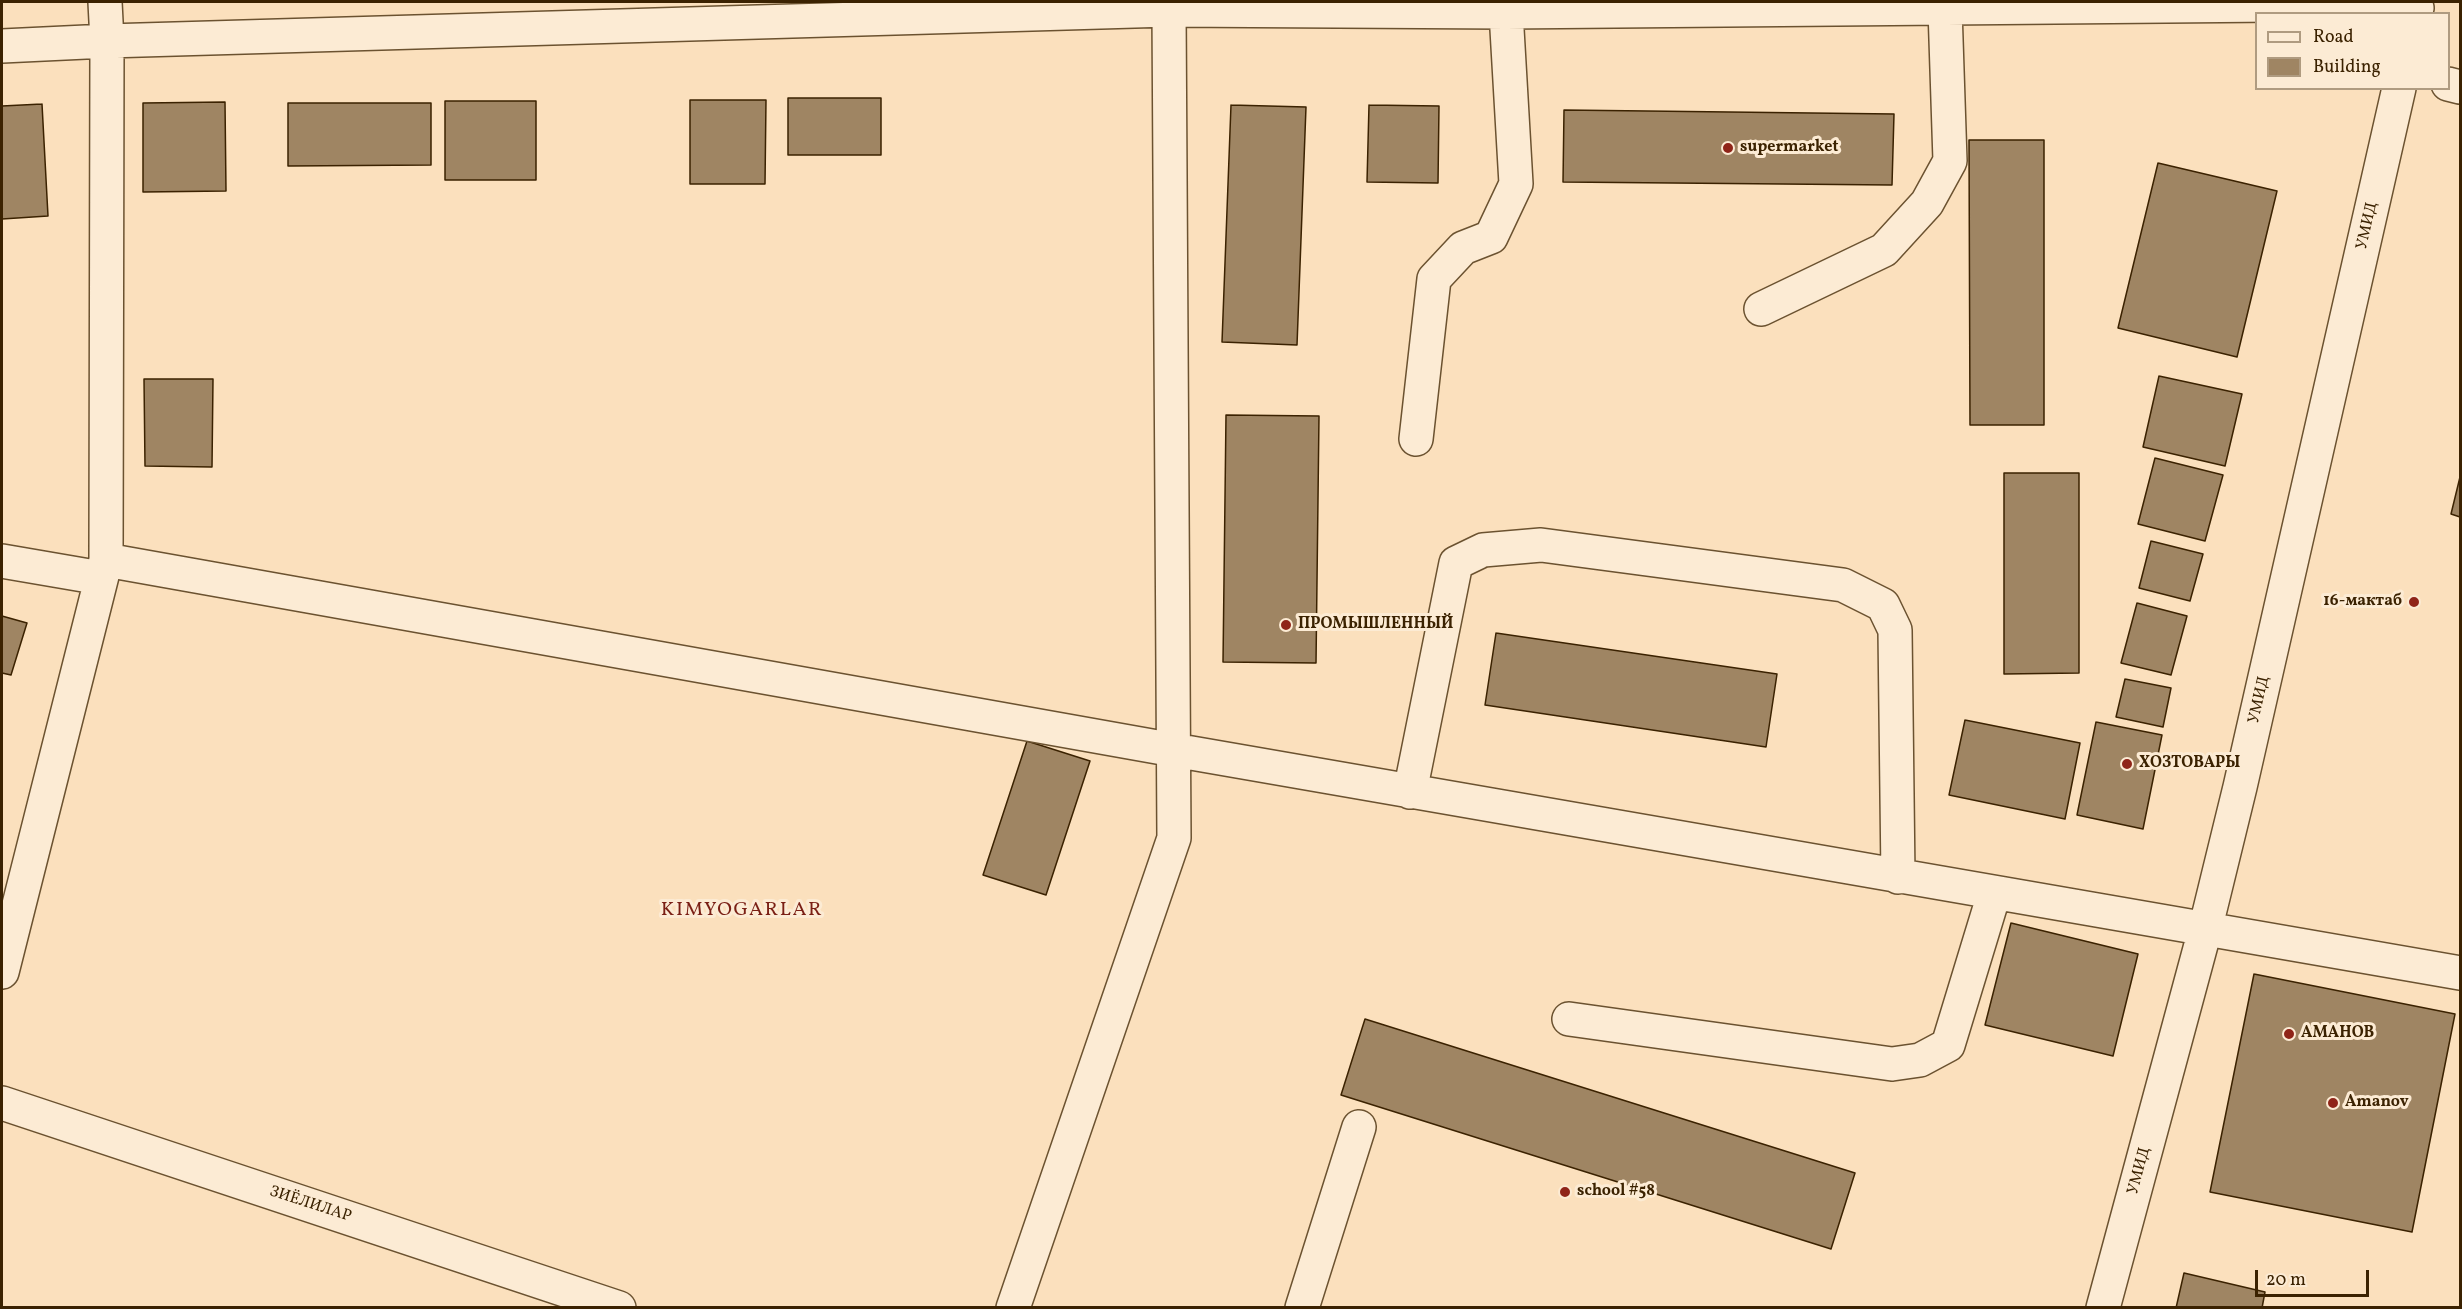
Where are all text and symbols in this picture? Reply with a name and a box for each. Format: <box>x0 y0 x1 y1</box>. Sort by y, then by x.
legend <box>2255 12 2450 90</box>
text: Road <box>2313 25 2354 50</box>
text: Building <box>2313 55 2381 80</box>
place label: supermarket <box>1740 138 1838 158</box>
marker: supermarket <box>1721 141 1735 155</box>
street label: УМИД <box>2353 200 2383 252</box>
place label: 16-мактаб <box>2323 592 2402 612</box>
marker: 16-мактаб <box>2407 595 2421 609</box>
place label: ПРОМЫШЛЕННЫЙ <box>1298 615 1454 635</box>
marker: ПРОМЫШЛЕННЫЙ <box>1279 618 1293 632</box>
street label: УМИД <box>2245 674 2275 726</box>
place label: ХОЗТОВАРЫ <box>2139 754 2240 774</box>
marker: ХОЗТОВАРЫ <box>2120 757 2134 771</box>
district label: KIMYOGARLAR <box>661 899 823 923</box>
place label: АМАНОВ <box>2301 1024 2374 1044</box>
marker: АМАНОВ <box>2282 1027 2296 1041</box>
place label: Amanov <box>2345 1093 2409 1113</box>
marker: Amanov <box>2326 1096 2340 1110</box>
street label: УМИД <box>2124 1145 2156 1197</box>
place label: school #58 <box>1577 1182 1655 1202</box>
street label: ЗИЁЛИЛАР <box>267 1183 353 1227</box>
marker: school #58 <box>1558 1185 1572 1199</box>
scale bar <box>2258 1258 2372 1296</box>
text: 20 m <box>2266 1268 2306 1293</box>

